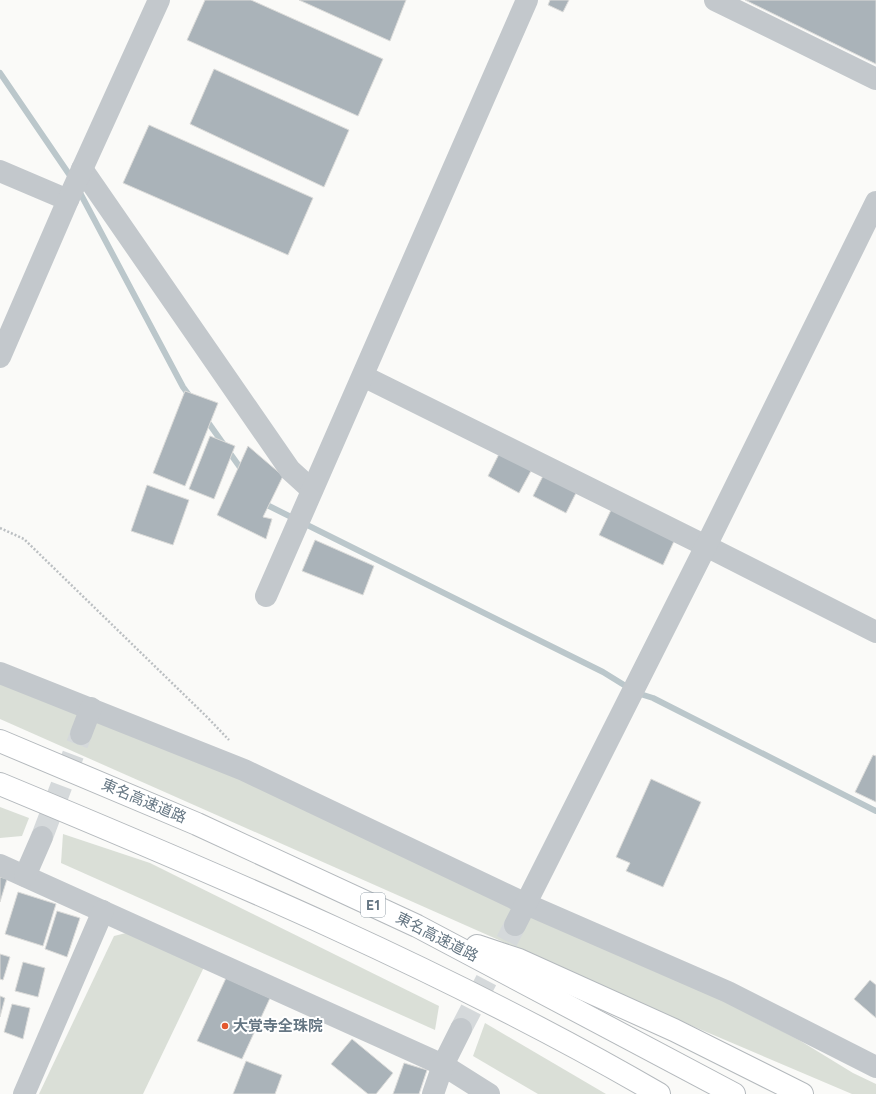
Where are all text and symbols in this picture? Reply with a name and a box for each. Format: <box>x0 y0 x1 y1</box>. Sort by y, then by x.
street label: 東名高速道路 <box>99 775 189 827</box>
road number: E1 <box>361 893 385 917</box>
street label: 東名高速道路 <box>393 909 481 965</box>
place label: 大覚寺全珠院 <box>233 1017 323 1035</box>
marker: 大覚寺全珠院 <box>220 1021 230 1031</box>

